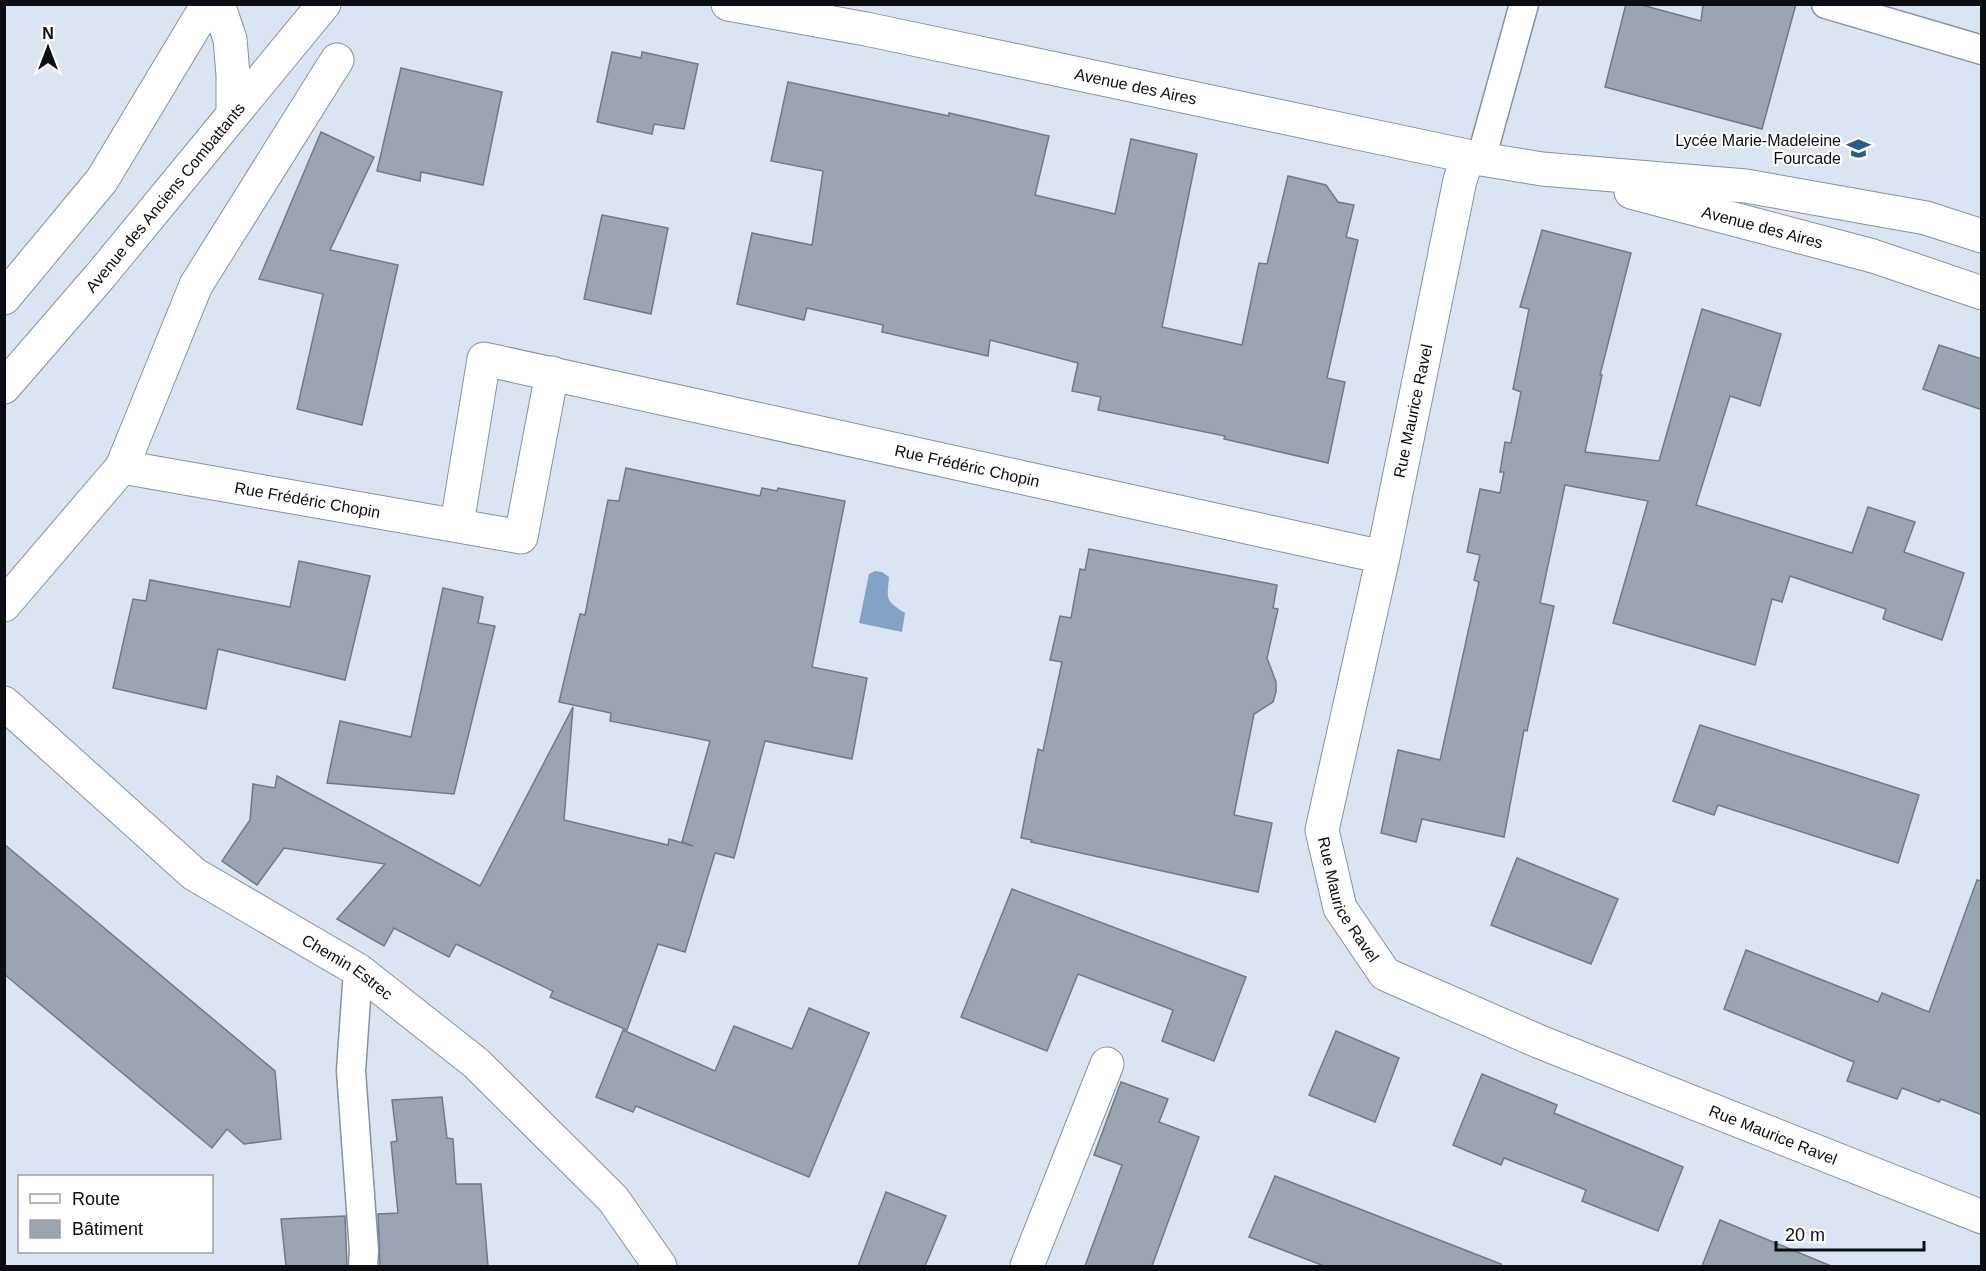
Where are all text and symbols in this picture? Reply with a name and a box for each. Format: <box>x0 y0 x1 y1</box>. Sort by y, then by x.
north arrow <box>18 18 78 78</box>
text: N <box>42 25 54 42</box>
street label: Avenue des Aires <box>1073 65 1198 107</box>
street label: Avenue des Anciens Combattants <box>82 99 248 295</box>
place label: Lycée Marie-Madeleine Fourcade <box>1675 132 1841 167</box>
school or university icon: Lycée Marie-Madeleine Fourcade <box>1846 136 1872 162</box>
street label: Avenue des Aires <box>1700 203 1825 251</box>
street label: Rue Maurice Ravel <box>1391 343 1435 479</box>
street label: Rue Frédéric Chopin <box>893 441 1041 490</box>
street label: Rue Frédéric Chopin <box>233 478 382 521</box>
street label: Rue Maurice Ravel <box>1315 835 1383 965</box>
street label: Chemin Estrec <box>299 931 396 1003</box>
street label: Rue Maurice Ravel <box>1707 1101 1840 1167</box>
legend <box>18 1175 213 1253</box>
text: Route <box>72 1189 120 1209</box>
scale bar <box>1776 1214 1924 1252</box>
text: Bâtiment <box>72 1219 143 1239</box>
text: 20 m <box>1785 1225 1825 1245</box>

